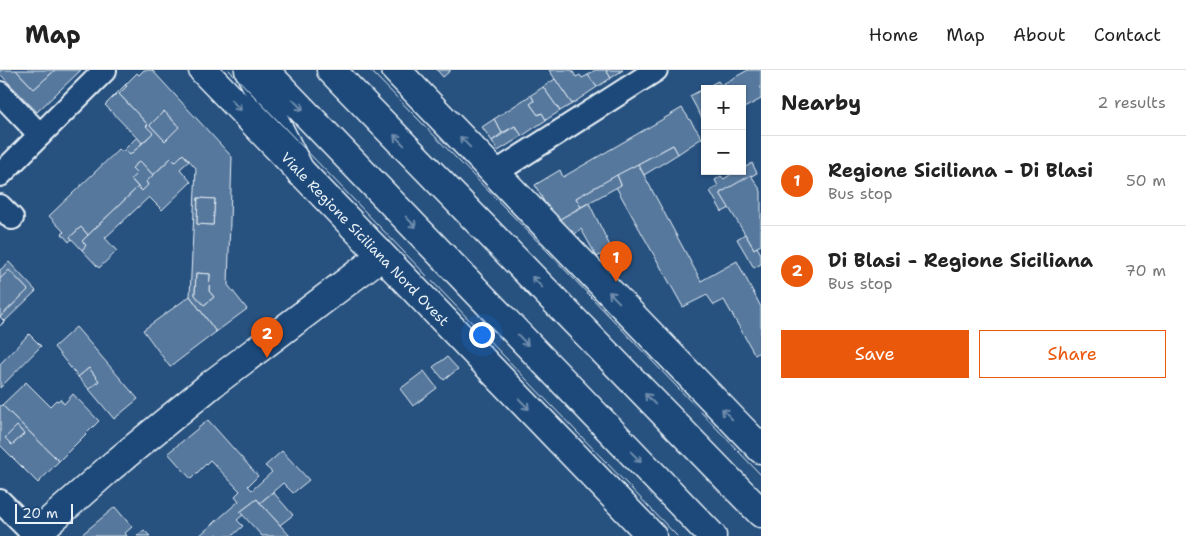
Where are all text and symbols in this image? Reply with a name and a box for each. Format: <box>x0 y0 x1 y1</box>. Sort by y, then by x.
text: Map <box>25 19 81 51</box>
text: Home <box>869 23 918 47</box>
text: Map <box>946 23 985 47</box>
text: About <box>1013 23 1066 47</box>
text: Contact <box>1094 23 1161 47</box>
map controls <box>701 85 746 175</box>
button: + <box>701 85 746 130</box>
text: Nearby <box>781 89 861 117</box>
text: 2 results <box>1097 92 1166 113</box>
one-way arrow <box>230 99 242 111</box>
one-way arrow <box>292 99 304 111</box>
button: − <box>701 130 746 175</box>
one-way arrow <box>393 134 405 147</box>
one-way arrow <box>459 136 471 148</box>
street label: Viale Regione Siciliana Nord Ovest <box>277 148 453 330</box>
text: Regione Siciliana - Di Blasi <box>828 158 1093 183</box>
text: 1 <box>793 170 801 191</box>
text: 50 m <box>1126 170 1166 191</box>
text: Bus stop <box>828 183 893 204</box>
one-way arrow <box>405 216 417 229</box>
pin: 1 <box>600 241 632 282</box>
text: Di Blasi - Regione Siciliana <box>828 248 1093 273</box>
text: 2 <box>791 260 803 281</box>
text: 70 m <box>1125 260 1166 281</box>
text: Bus stop <box>828 273 893 294</box>
one-way arrow <box>531 277 543 289</box>
one-way arrow <box>608 291 620 303</box>
pin: 2 <box>251 317 283 358</box>
your location <box>469 322 495 348</box>
button: Save <box>781 330 969 378</box>
button: Share <box>979 330 1166 378</box>
one-way arrow <box>517 333 529 346</box>
one-way arrow <box>644 393 656 405</box>
one-way arrow <box>518 398 530 410</box>
one-way arrow <box>721 408 733 420</box>
one-way arrow <box>630 451 642 463</box>
scale bar <box>15 501 72 524</box>
text: 20 m <box>22 504 58 522</box>

